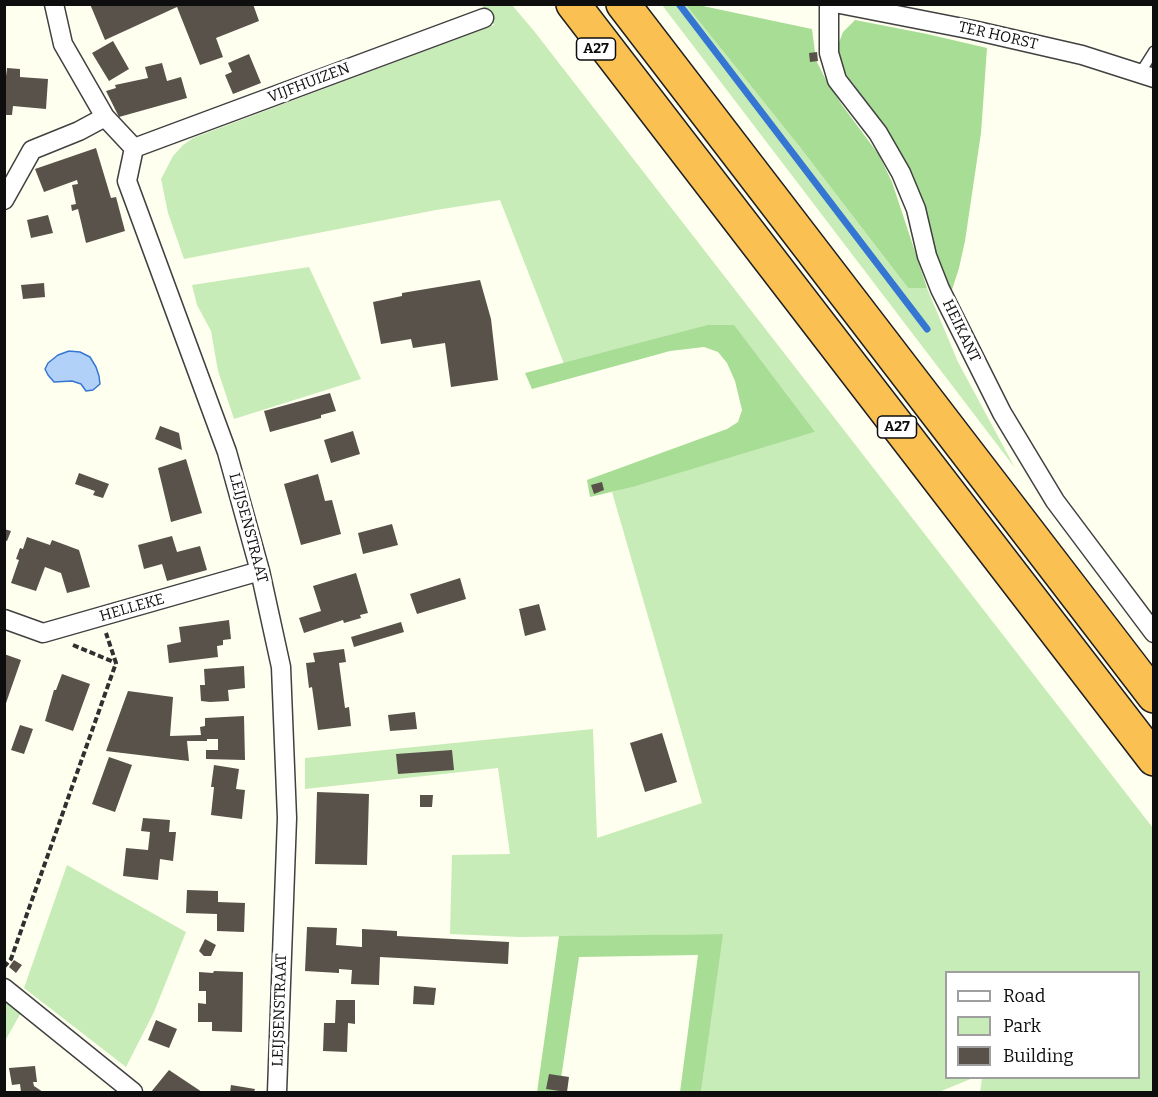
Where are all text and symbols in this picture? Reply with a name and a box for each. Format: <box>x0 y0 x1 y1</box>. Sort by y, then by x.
street label: TER HORST <box>957 18 1039 54</box>
road number: A27 <box>576 38 616 60</box>
street label: VIJFHUIZEN <box>265 59 353 107</box>
street label: HEIKANT <box>938 297 984 365</box>
road number: A27 <box>878 416 916 438</box>
street label: LEIJSENSTRAAT <box>225 471 271 585</box>
street label: HELLEKE <box>98 590 166 626</box>
street label: LEIJSENSTRAAT <box>269 953 291 1067</box>
legend <box>945 971 1140 1079</box>
text: Road <box>1003 985 1045 1007</box>
text: Park <box>1003 1015 1041 1037</box>
text: Building <box>1003 1045 1074 1067</box>

